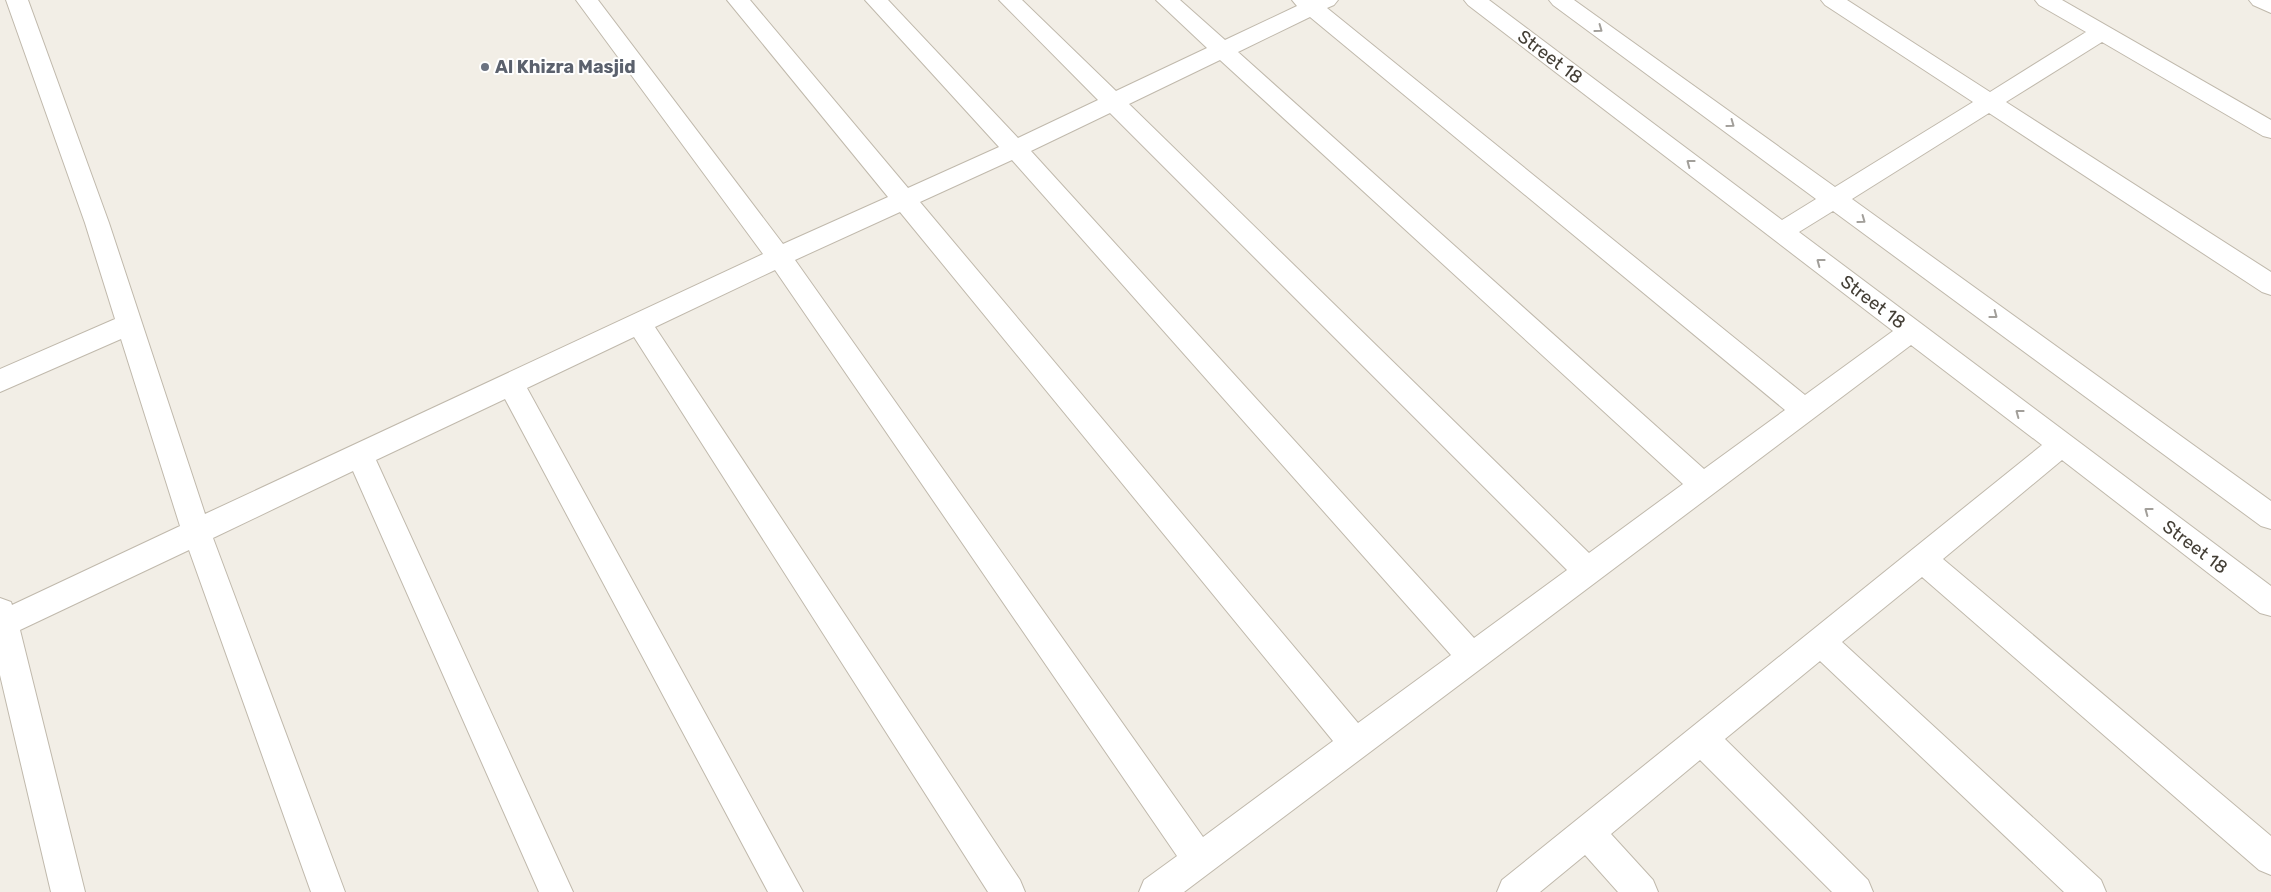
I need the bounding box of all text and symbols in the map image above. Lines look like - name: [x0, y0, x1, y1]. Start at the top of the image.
- one-way arrow: [1593, 23, 1603, 32]
- street label: Street 18: [1513, 25, 1587, 89]
- place label: Al Khizra Masjid: [495, 56, 636, 78]
- marker: Al Khizra Masjid: [479, 61, 491, 73]
- one-way arrow: [1725, 118, 1735, 127]
- one-way arrow: [1687, 161, 1696, 169]
- one-way arrow: [1856, 214, 1865, 222]
- one-way arrow: [1817, 259, 1826, 267]
- street label: Street 18: [1836, 270, 1910, 334]
- one-way arrow: [1988, 309, 1998, 318]
- one-way arrow: [2016, 410, 2025, 418]
- one-way arrow: [2144, 508, 2154, 517]
- street label: Street 18: [2158, 515, 2232, 579]

